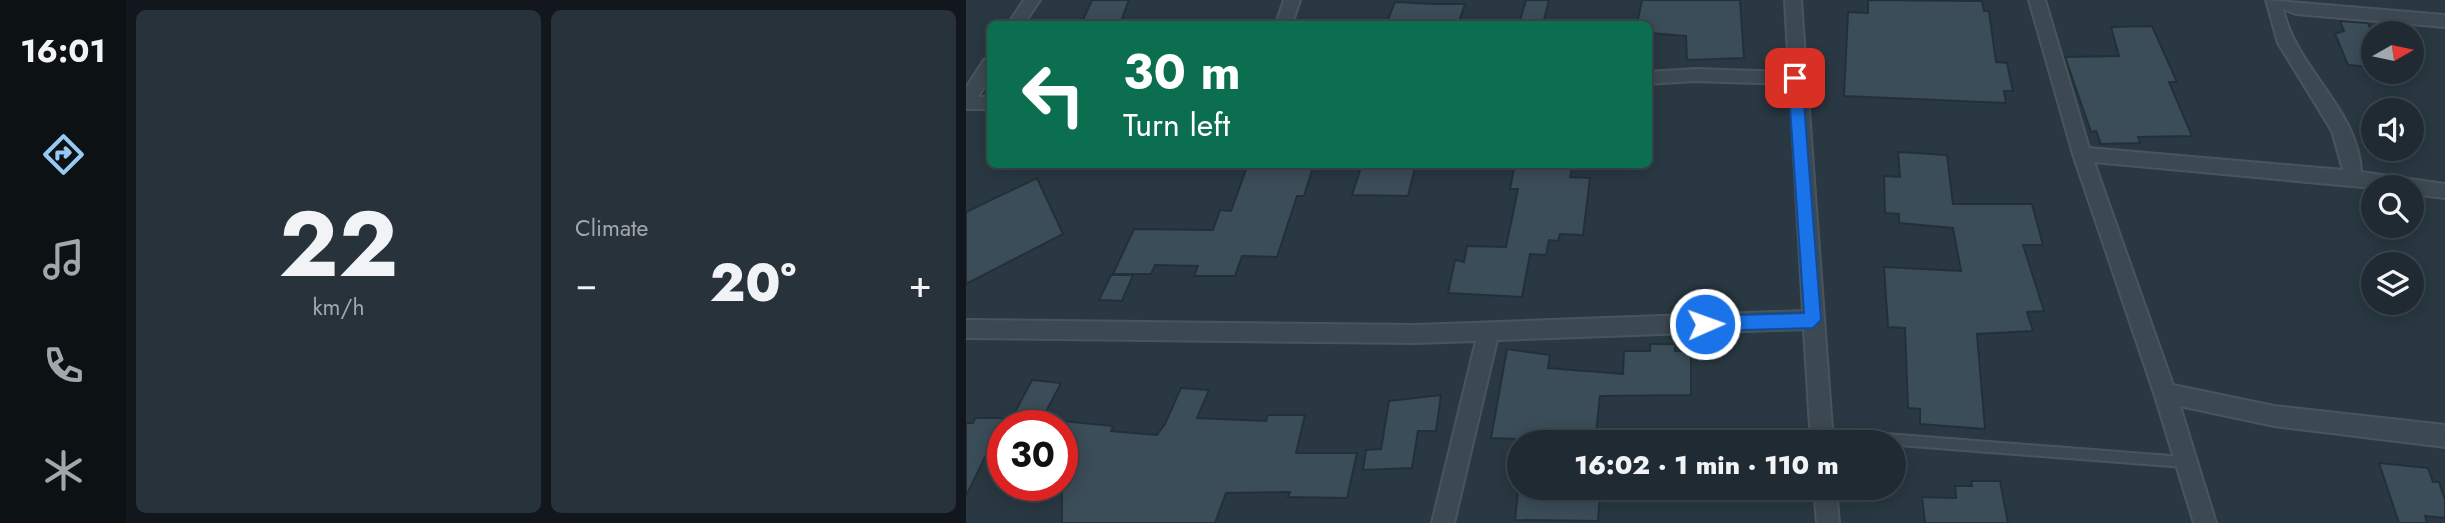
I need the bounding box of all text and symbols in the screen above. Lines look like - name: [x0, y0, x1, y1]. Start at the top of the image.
- north arrow: [2361, 21, 2424, 84]
- map controls: [2361, 21, 2424, 315]
- text: 16:01: [20, 28, 106, 74]
- text: 30 m: [1123, 37, 1241, 107]
- pin: [1765, 48, 1825, 108]
- icon: left: [1008, 49, 1099, 140]
- icon: arrive: [1776, 59, 1814, 97]
- button: sound: [2361, 98, 2424, 161]
- text: Turn left: [1123, 102, 1230, 148]
- icon: directions: [39, 130, 88, 179]
- button: search: [2361, 175, 2424, 238]
- text: 22: [279, 179, 398, 310]
- text: Climate: [575, 211, 648, 245]
- icon: music: [39, 235, 88, 284]
- text: 20°: [710, 245, 796, 321]
- button: layers: [2361, 252, 2424, 315]
- text: −: [575, 256, 597, 311]
- text: +: [909, 256, 932, 311]
- position arrow: [1668, 287, 1742, 361]
- text: km/h: [313, 290, 364, 324]
- icon: phone: [39, 341, 88, 390]
- speed limit sign: 30: [987, 410, 1078, 501]
- icon: climate: [39, 446, 88, 495]
- text: 16:02 · 1 min · 110 m: [1574, 446, 1839, 484]

